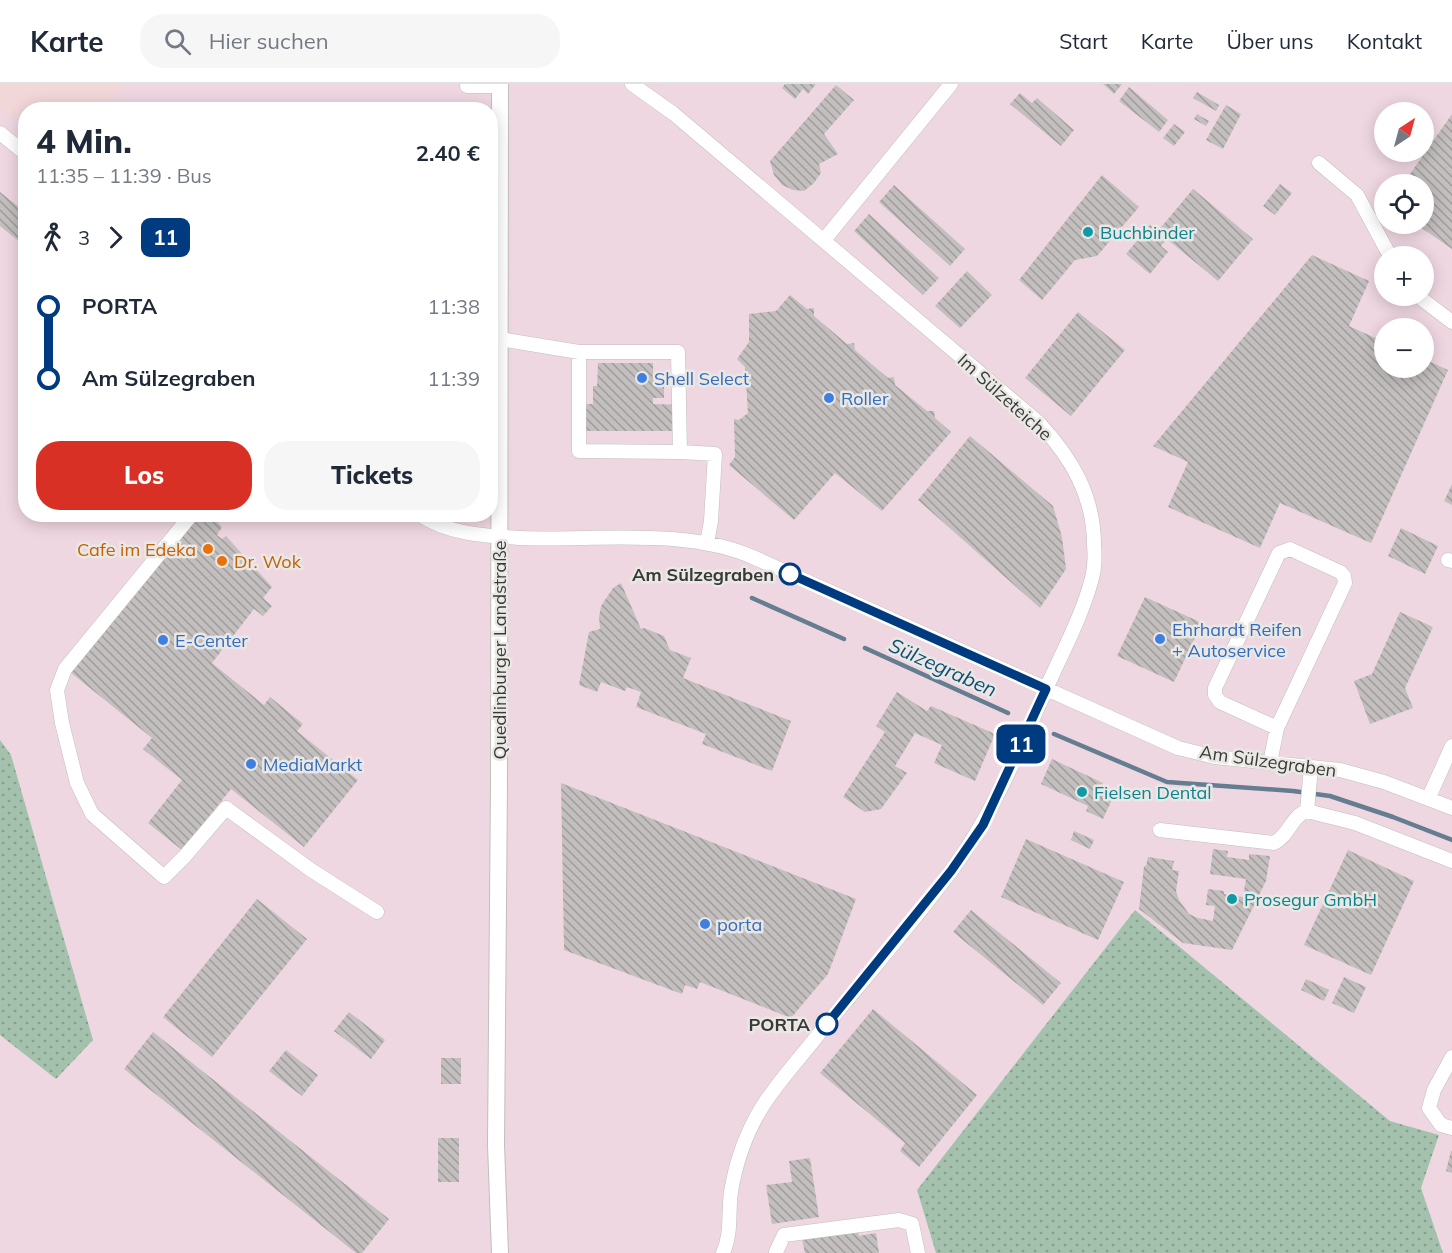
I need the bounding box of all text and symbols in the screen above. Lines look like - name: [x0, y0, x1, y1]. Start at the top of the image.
- search box: [140, 14, 560, 68]
- text: Karte: [30, 24, 104, 59]
- icon: search: [161, 25, 194, 58]
- text: Hier suchen: [209, 27, 329, 55]
- text: Start: [1059, 28, 1108, 54]
- text: Karte: [1141, 28, 1193, 54]
- text: Über uns: [1226, 28, 1314, 54]
- text: Kontakt: [1347, 28, 1422, 54]
- north arrow: [1374, 102, 1434, 162]
- map controls: [1374, 102, 1434, 378]
- text: 4 Min.: [36, 120, 132, 161]
- text: 2.40 €: [416, 139, 480, 167]
- text: 11:35 – 11:39 · Bus: [36, 163, 212, 188]
- button: locate: [1374, 174, 1434, 234]
- icon: walk: [36, 221, 69, 254]
- icon: forward: [99, 221, 132, 254]
- place label: Buchbinder: [1100, 221, 1195, 244]
- text: 11: [153, 224, 178, 250]
- text: 3: [78, 225, 90, 250]
- marker: Buchbinder: [1081, 225, 1095, 239]
- button: +: [1374, 246, 1434, 306]
- text: PORTA: [82, 292, 157, 320]
- text: 11:38: [427, 294, 480, 319]
- button: −: [1374, 318, 1434, 378]
- street label: Im Sülzeteiche: [953, 348, 1057, 446]
- text: Am Sülzegraben: [82, 364, 256, 392]
- text: 11:39: [427, 366, 480, 391]
- place label: Shell Select: [654, 367, 749, 390]
- marker: Shell Select: [635, 371, 649, 385]
- place label: Roller: [841, 387, 889, 410]
- marker: Roller: [822, 391, 836, 405]
- button: Los: [36, 441, 252, 510]
- button: Tickets: [264, 441, 480, 510]
- place label: Cafe im Edeka: [77, 538, 196, 561]
- street label: Quedlinburger Landstraße: [488, 540, 511, 760]
- marker: Cafe im Edeka: [201, 542, 215, 556]
- place label: Dr. Wok: [234, 550, 302, 573]
- marker: Dr. Wok: [215, 554, 229, 568]
- place label: Am Sülzegraben: [632, 563, 774, 586]
- marker: Am Sülzegraben: [779, 563, 801, 585]
- place label: Ehrhardt Reifen + Autoservice: [1172, 618, 1302, 662]
- place label: E-Center: [175, 629, 248, 652]
- water label: Sülzegraben: [885, 632, 1001, 702]
- marker: Ehrhardt Reifen + Autoservice: [1153, 632, 1167, 646]
- marker: E-Center: [156, 633, 170, 647]
- line badge: 11: [994, 724, 1048, 764]
- text: 11: [1008, 731, 1034, 757]
- street label: Am Sülzegraben: [1198, 740, 1338, 782]
- place label: MediaMarkt: [263, 753, 362, 776]
- marker: MediaMarkt: [244, 757, 258, 771]
- place label: Fielsen Dental: [1094, 781, 1212, 804]
- marker: Fielsen Dental: [1075, 785, 1089, 799]
- place label: Prosegur GmbH: [1244, 888, 1377, 911]
- marker: Prosegur GmbH: [1225, 892, 1239, 906]
- place label: porta: [717, 913, 762, 936]
- marker: porta: [698, 917, 712, 931]
- place label: PORTA: [748, 1013, 810, 1036]
- marker: PORTA: [816, 1013, 838, 1035]

